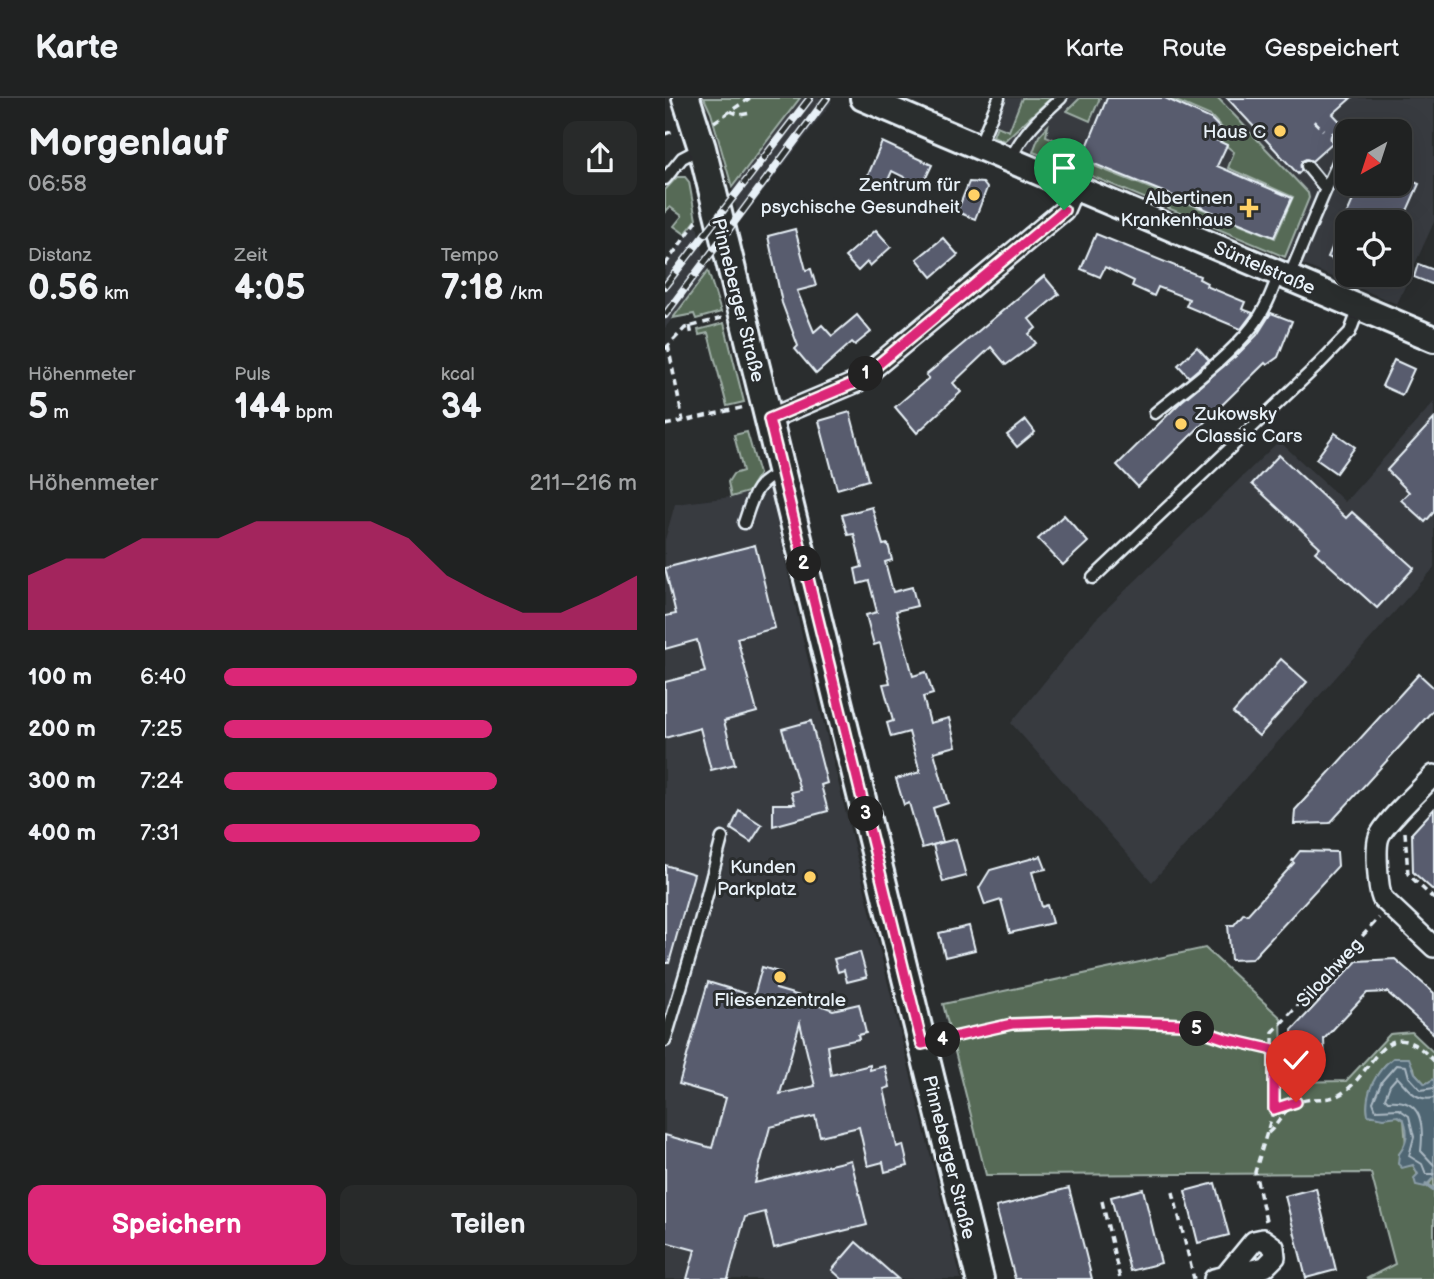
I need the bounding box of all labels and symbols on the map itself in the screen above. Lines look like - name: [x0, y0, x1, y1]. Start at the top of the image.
- north arrow: [1335, 119, 1412, 196]
- place label: Haus C: [1203, 121, 1266, 144]
- marker: Haus C: [1272, 123, 1288, 139]
- pin: [1034, 138, 1094, 210]
- place label: Zentrum für psychische Gesundheit: [761, 174, 961, 219]
- marker: Zentrum für psychische Gesundheit: [966, 187, 982, 203]
- place label: Albertinen Krankenhaus: [1121, 187, 1233, 232]
- marker: Albertinen Krankenhaus: [1239, 198, 1259, 218]
- street label: Pinneberger Straße: [706, 216, 769, 385]
- street label: Süntelstraße: [1210, 237, 1319, 300]
- pin: 1: [849, 356, 883, 392]
- place label: Zukowsky Classic Cars: [1194, 403, 1302, 448]
- marker: Zukowsky Classic Cars: [1173, 416, 1189, 432]
- pin: 2: [787, 546, 821, 582]
- pin: 3: [849, 796, 883, 832]
- place label: Kunden Parkplatz: [717, 856, 797, 901]
- marker: Kunden Parkplatz: [802, 869, 818, 885]
- street label: Siloahweg: [1292, 933, 1368, 1013]
- marker: Fliesenzentrale: [772, 969, 788, 985]
- place label: Fliesenzentrale: [714, 989, 846, 1012]
- pin: 5: [1179, 1012, 1215, 1046]
- pin: 4: [925, 1023, 961, 1058]
- pin: [1266, 1030, 1326, 1102]
- street label: Pinneberger Straße: [917, 1073, 980, 1242]

